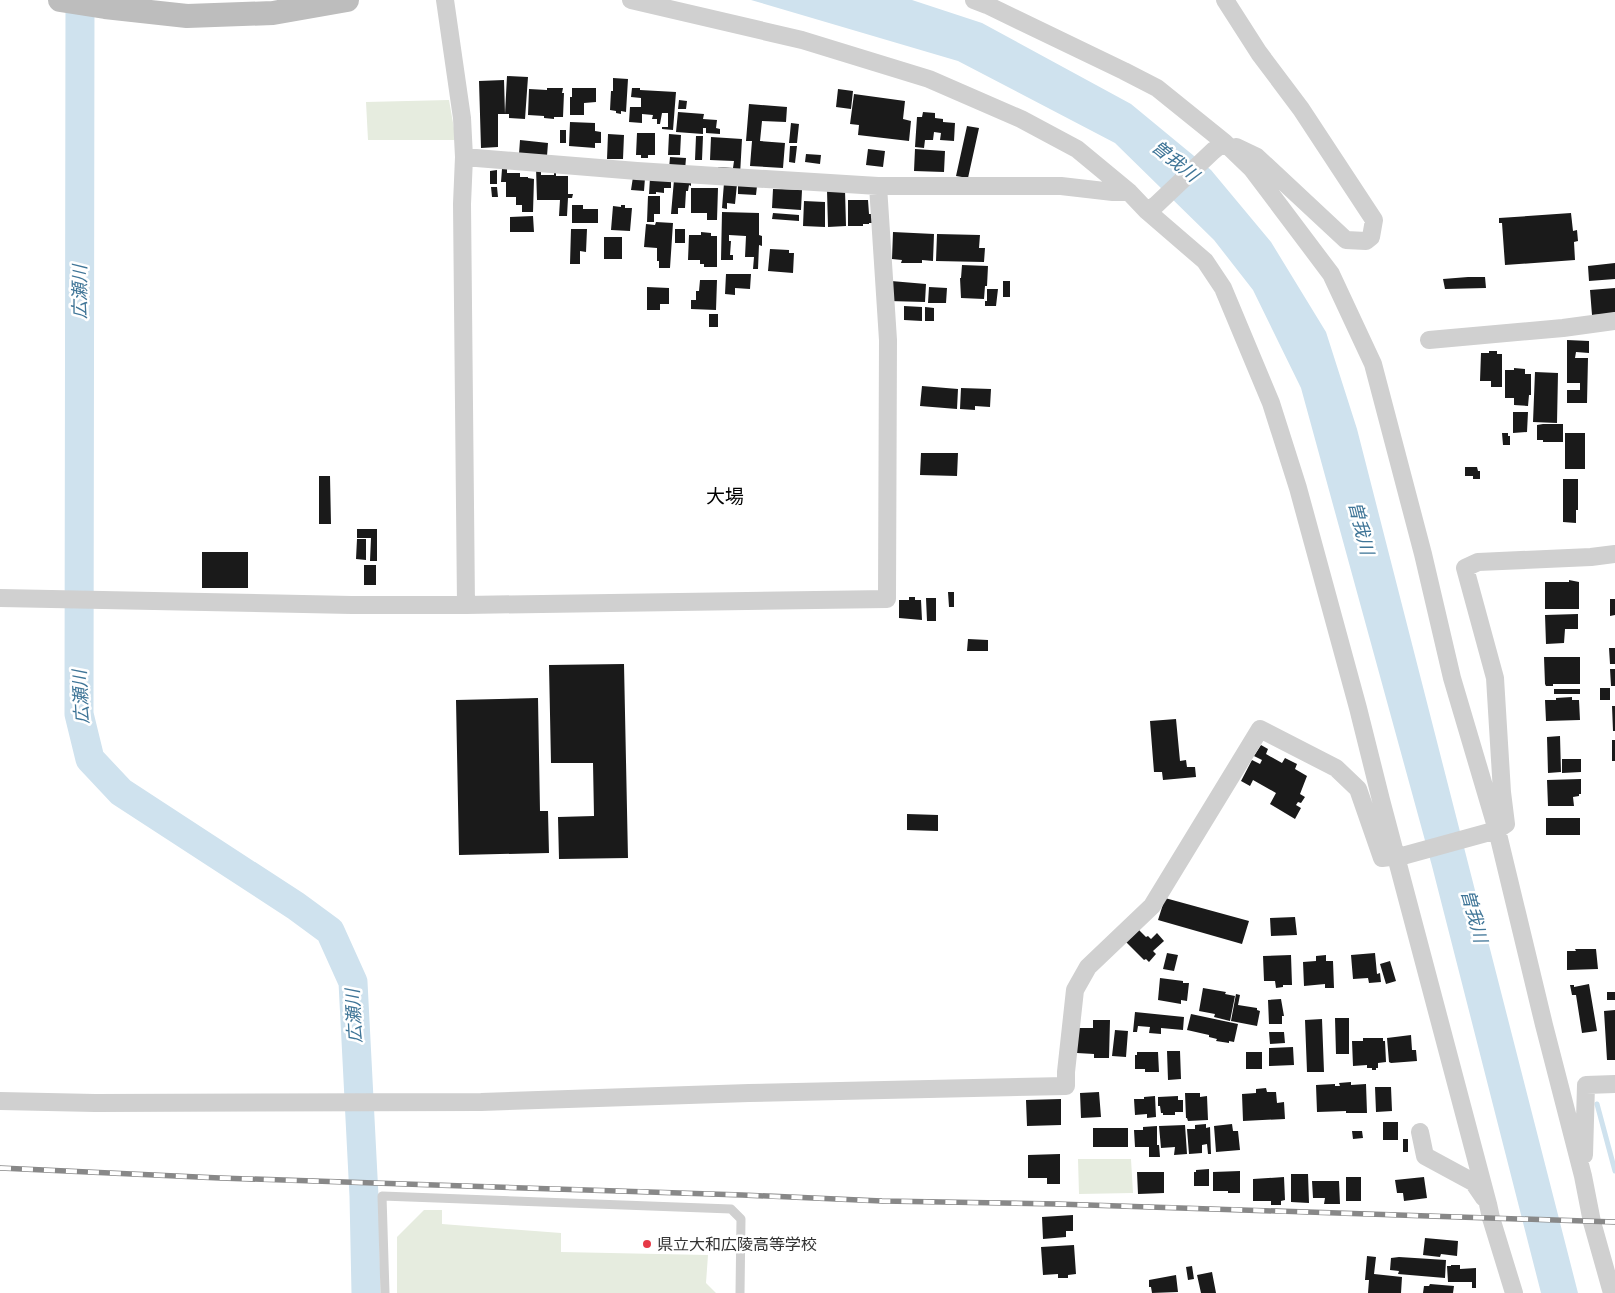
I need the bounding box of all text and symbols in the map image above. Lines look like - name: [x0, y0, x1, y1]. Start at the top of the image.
- water label: 曽我川: [1147, 135, 1204, 188]
- water label: 広瀬川: [69, 263, 91, 319]
- district label: 大場: [706, 485, 744, 508]
- water label: 曽我川: [1344, 499, 1379, 559]
- water label: 広瀬川: [68, 667, 93, 725]
- water label: 曽我川: [1456, 887, 1492, 947]
- water label: 広瀬川: [341, 986, 366, 1044]
- place label: 県立大和広陵高等学校: [657, 1235, 817, 1254]
- marker: 県立大和広陵高等学校: [641, 1238, 653, 1250]

